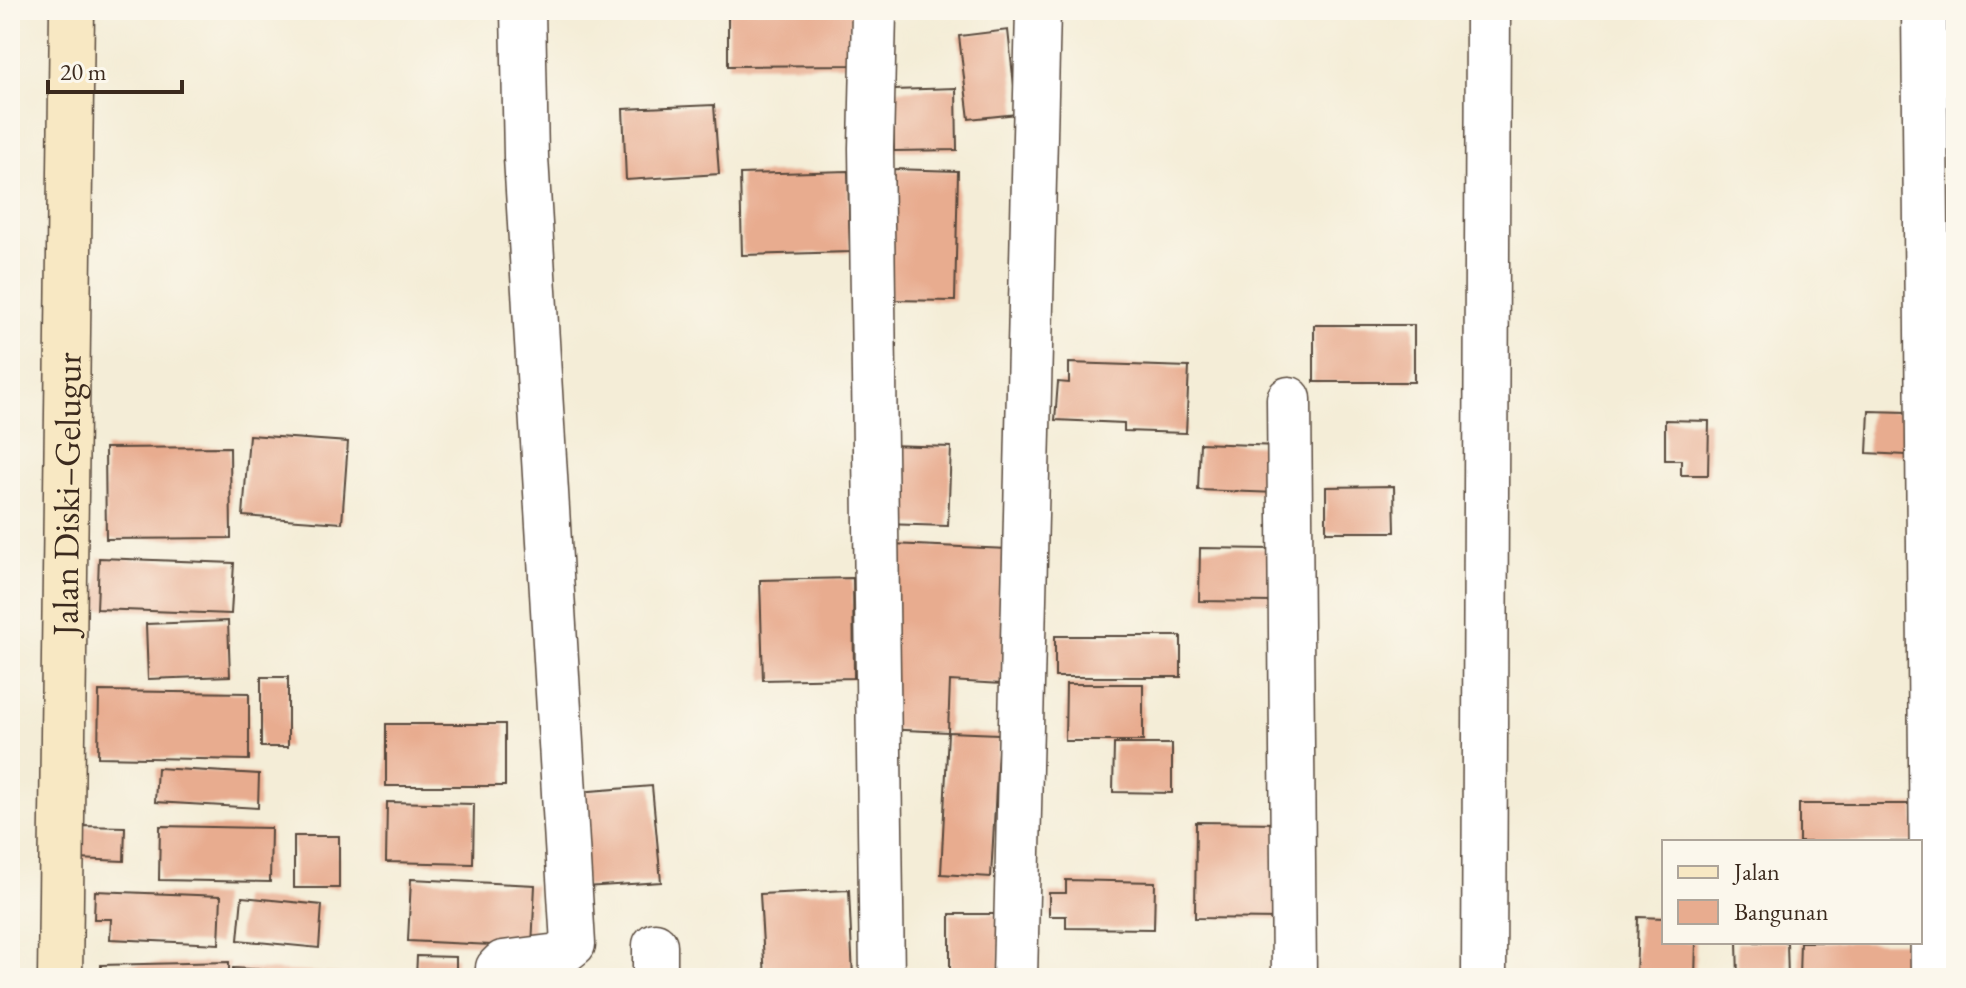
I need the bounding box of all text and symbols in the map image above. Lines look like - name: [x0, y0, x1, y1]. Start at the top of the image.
- scale bar: [48, 44, 182, 94]
- text: 20 m: [60, 56, 107, 87]
- street label: Jalan Diski–Gelugur: [41, 352, 92, 639]
- legend: [1662, 840, 1922, 944]
- text: Jalan: [1732, 856, 1780, 887]
- text: Bangunan: [1734, 896, 1829, 927]

